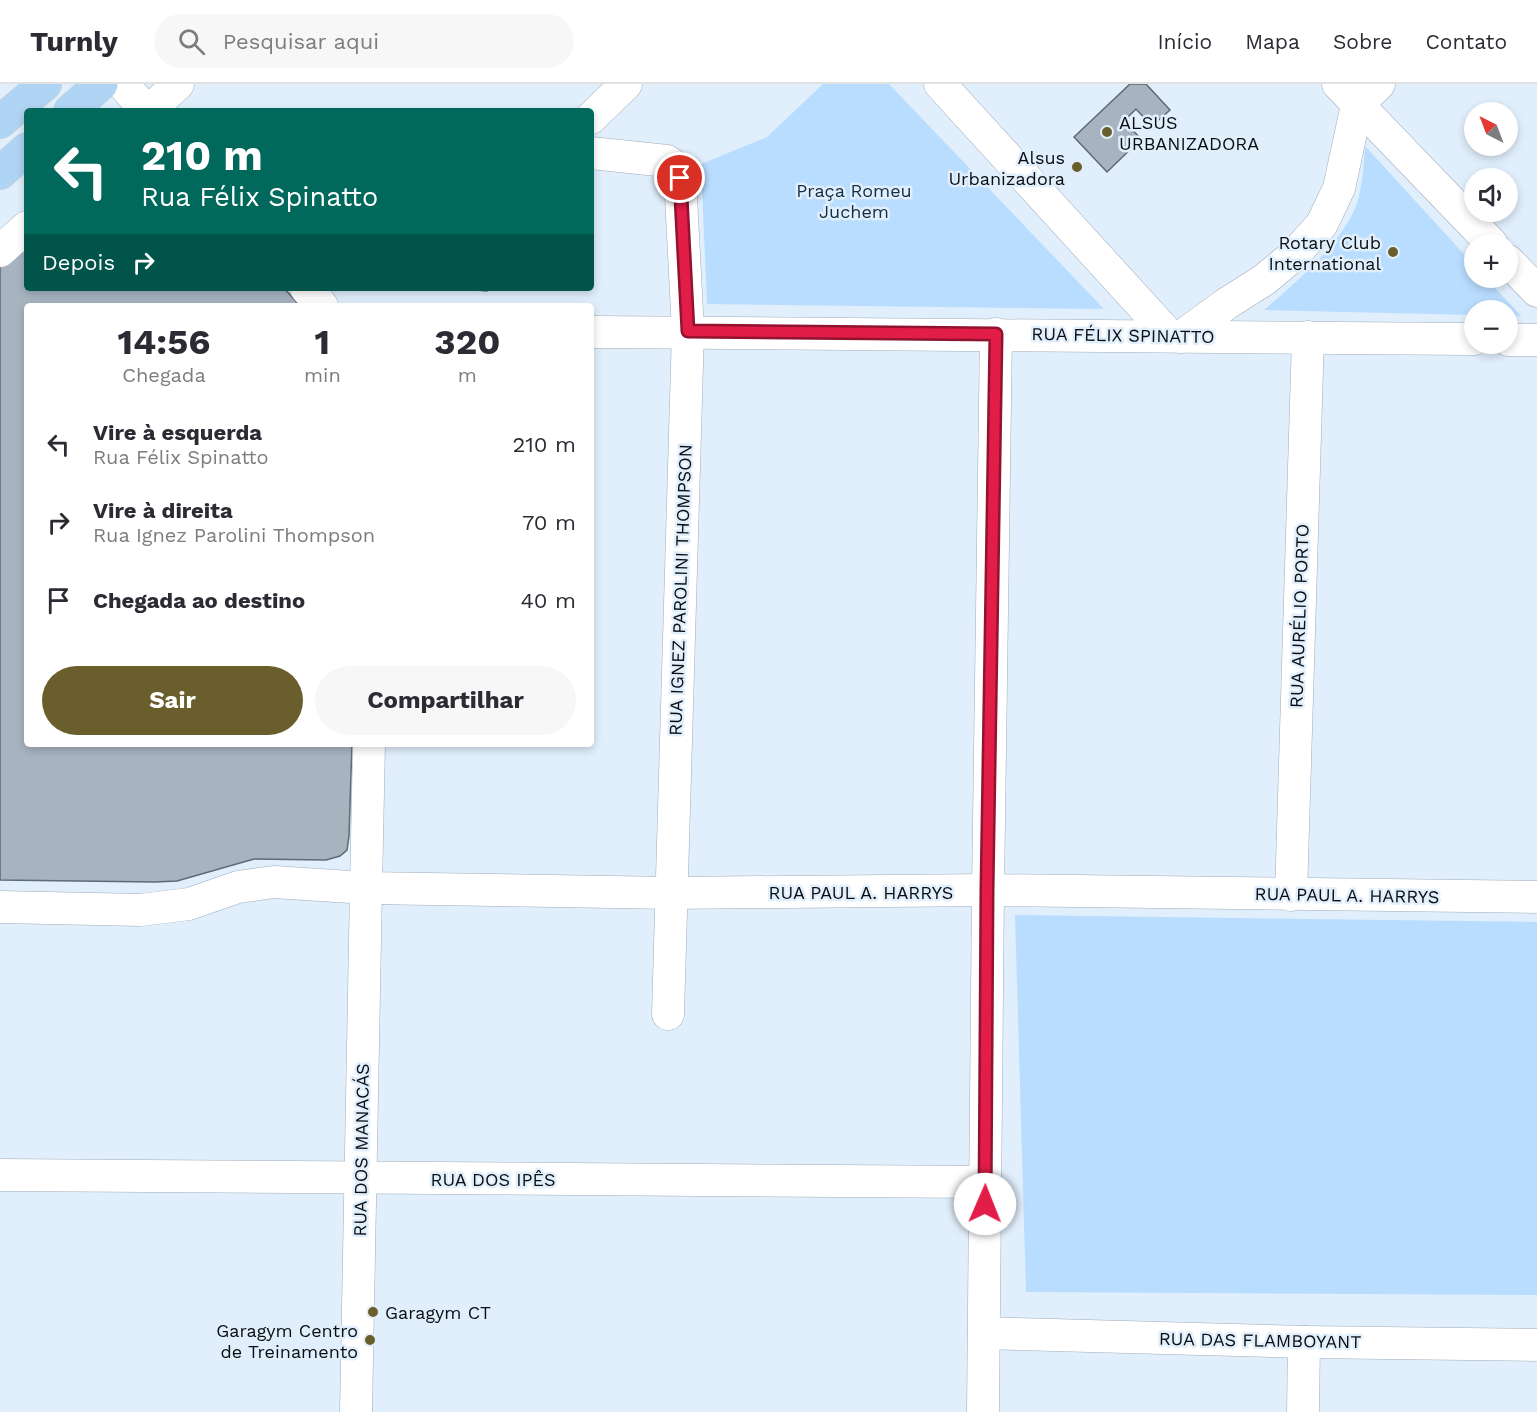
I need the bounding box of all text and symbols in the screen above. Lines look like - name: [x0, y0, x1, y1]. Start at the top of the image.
- search box: [154, 14, 574, 68]
- text: Turnly: [30, 25, 118, 58]
- icon: search: [175, 25, 208, 58]
- text: Pesquisar aqui: [223, 29, 379, 54]
- text: Início: [1157, 29, 1212, 54]
- text: Mapa: [1245, 29, 1300, 54]
- text: Sobre: [1333, 29, 1392, 54]
- text: Contato: [1425, 29, 1507, 54]
- north arrow: [1464, 102, 1518, 156]
- map controls: [1464, 102, 1518, 354]
- place label: ALSUS URBANIZADORA: [1119, 112, 1259, 154]
- marker: ALSUS URBANIZADORA: [1100, 125, 1114, 139]
- text: 210 m: [141, 131, 263, 180]
- icon: left: [42, 132, 120, 210]
- place label: Alsus Urbanizadora: [948, 147, 1065, 189]
- pin: [654, 152, 705, 203]
- marker: Alsus Urbanizadora: [1070, 160, 1084, 174]
- icon: arrive: [663, 161, 696, 194]
- button: sound: [1464, 168, 1518, 222]
- park label: Praça Romeu Juchem: [796, 180, 912, 222]
- text: Rua Félix Spinatto: [141, 181, 378, 213]
- place label: Rotary Club International: [1269, 232, 1381, 274]
- button: +: [1464, 234, 1518, 288]
- marker: Rotary Club International: [1386, 245, 1400, 259]
- icon: right: [127, 246, 160, 279]
- text: Depois: [42, 250, 115, 275]
- button: −: [1464, 300, 1518, 354]
- text: 14:56: [118, 321, 210, 363]
- text: 1: [315, 321, 330, 363]
- text: 320: [434, 321, 500, 363]
- street label: RUA FÉLIX SPINATTO: [1031, 323, 1215, 347]
- text: Chegada: [122, 363, 206, 387]
- text: min: [304, 363, 341, 387]
- text: m: [458, 363, 477, 387]
- text: Vire à esquerda: [93, 420, 262, 445]
- icon: left: [42, 428, 75, 461]
- text: 210 m: [512, 432, 576, 457]
- street label: RUA IGNEZ PAROLINI THOMPSON: [664, 444, 696, 736]
- text: Rua Félix Spinatto: [93, 445, 269, 469]
- text: Vire à direita: [93, 498, 233, 523]
- icon: right: [42, 506, 75, 539]
- text: 70 m: [522, 510, 576, 535]
- text: Rua Ignez Parolini Thompson: [93, 523, 375, 547]
- street label: RUA AURÉLIO PORTO: [1285, 524, 1313, 708]
- icon: arrive: [42, 584, 75, 617]
- text: Chegada ao destino: [93, 588, 305, 613]
- text: 40 m: [520, 588, 576, 613]
- button: Sair: [42, 666, 303, 735]
- button: Compartilhar: [315, 666, 576, 735]
- street label: RUA PAUL A. HARRYS: [769, 882, 953, 903]
- street label: RUA PAUL A. HARRYS: [1254, 883, 1440, 907]
- street label: RUA DOS MANACÁS: [349, 1063, 373, 1237]
- street label: RUA DOS IPÊS: [430, 1169, 556, 1190]
- position arrow: [953, 1172, 1017, 1236]
- place label: Garagym CT: [385, 1302, 491, 1323]
- marker: Garagym CT: [366, 1305, 380, 1319]
- place label: Garagym Centro de Treinamento: [216, 1320, 358, 1362]
- street label: RUA DAS FLAMBOYANT: [1159, 1328, 1362, 1352]
- marker: Garagym Centro de Treinamento: [363, 1333, 377, 1347]

